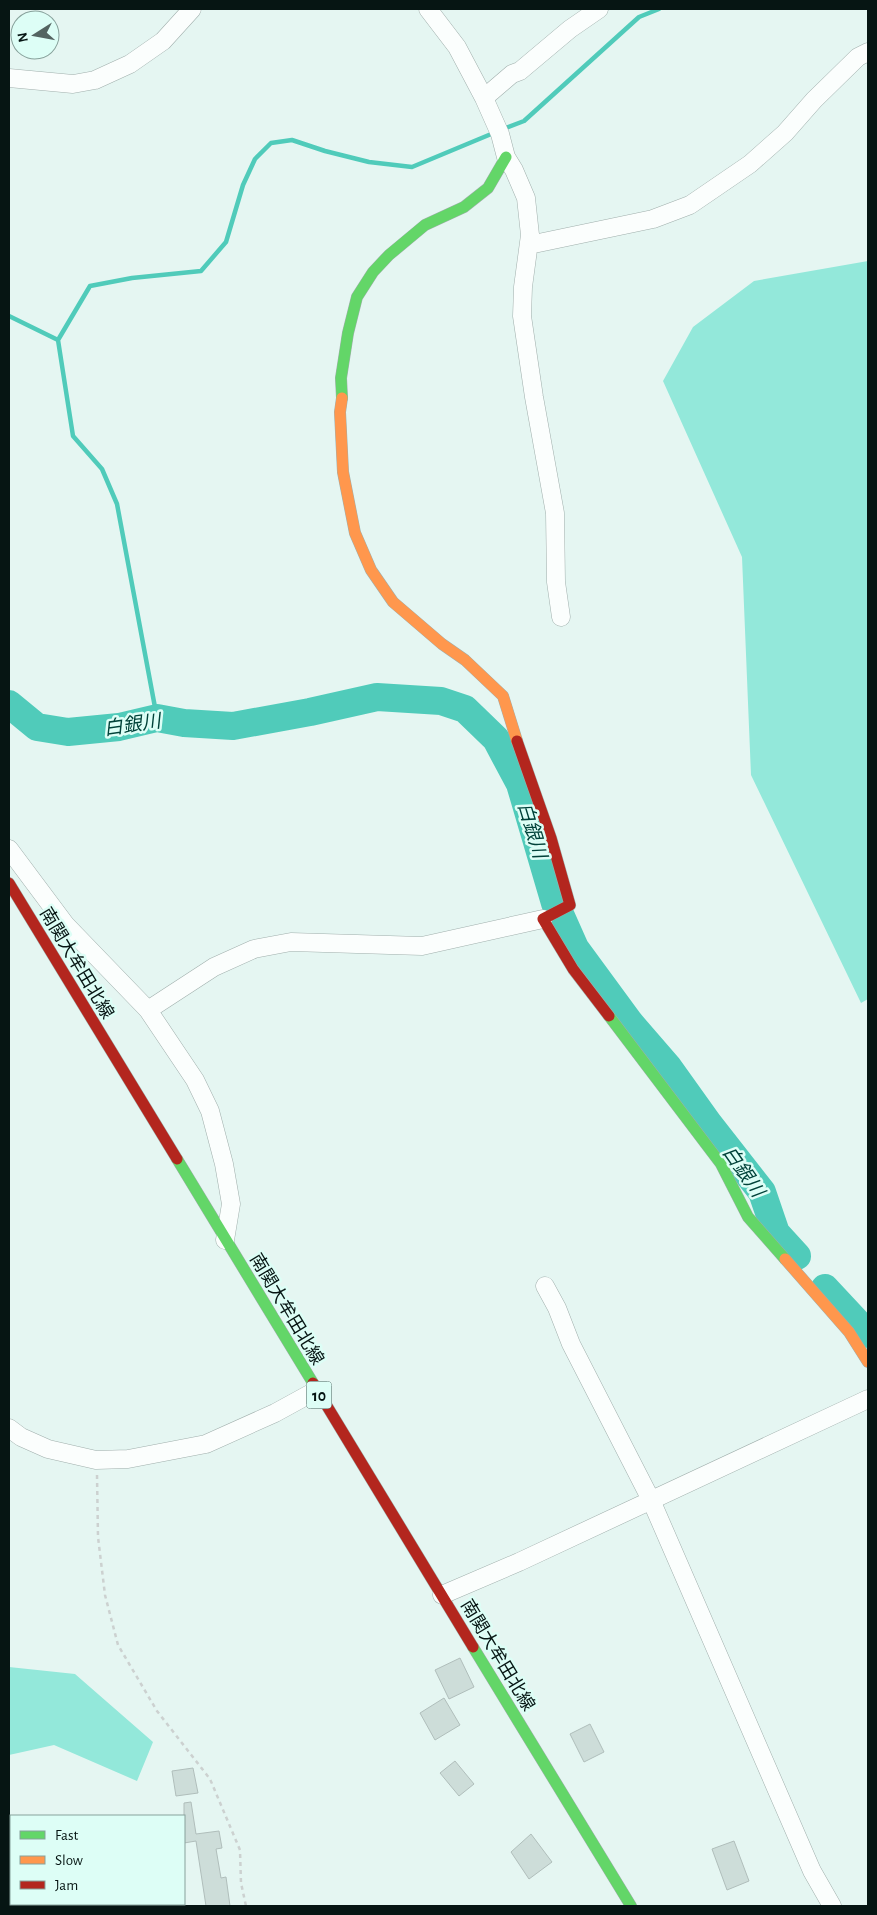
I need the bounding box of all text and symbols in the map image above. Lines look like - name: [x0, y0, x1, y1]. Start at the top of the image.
- north arrow: [10, 10, 60, 60]
- text: N: [15, 31, 31, 43]
- water label: 白銀川: [102, 710, 164, 739]
- water label: 白銀川: [514, 800, 551, 862]
- street label: 南関大牟田北線: [36, 904, 118, 1022]
- water label: 白銀川: [719, 1142, 770, 1202]
- street label: 南関大牟田北線: [246, 1250, 328, 1368]
- road number: 10: [306, 1382, 332, 1408]
- street label: 南関大牟田北線: [457, 1596, 539, 1714]
- legend: [10, 1815, 185, 1905]
- text: Fast: [55, 1828, 79, 1843]
- text: Slow: [55, 1853, 83, 1868]
- text: Jam: [55, 1878, 78, 1893]

